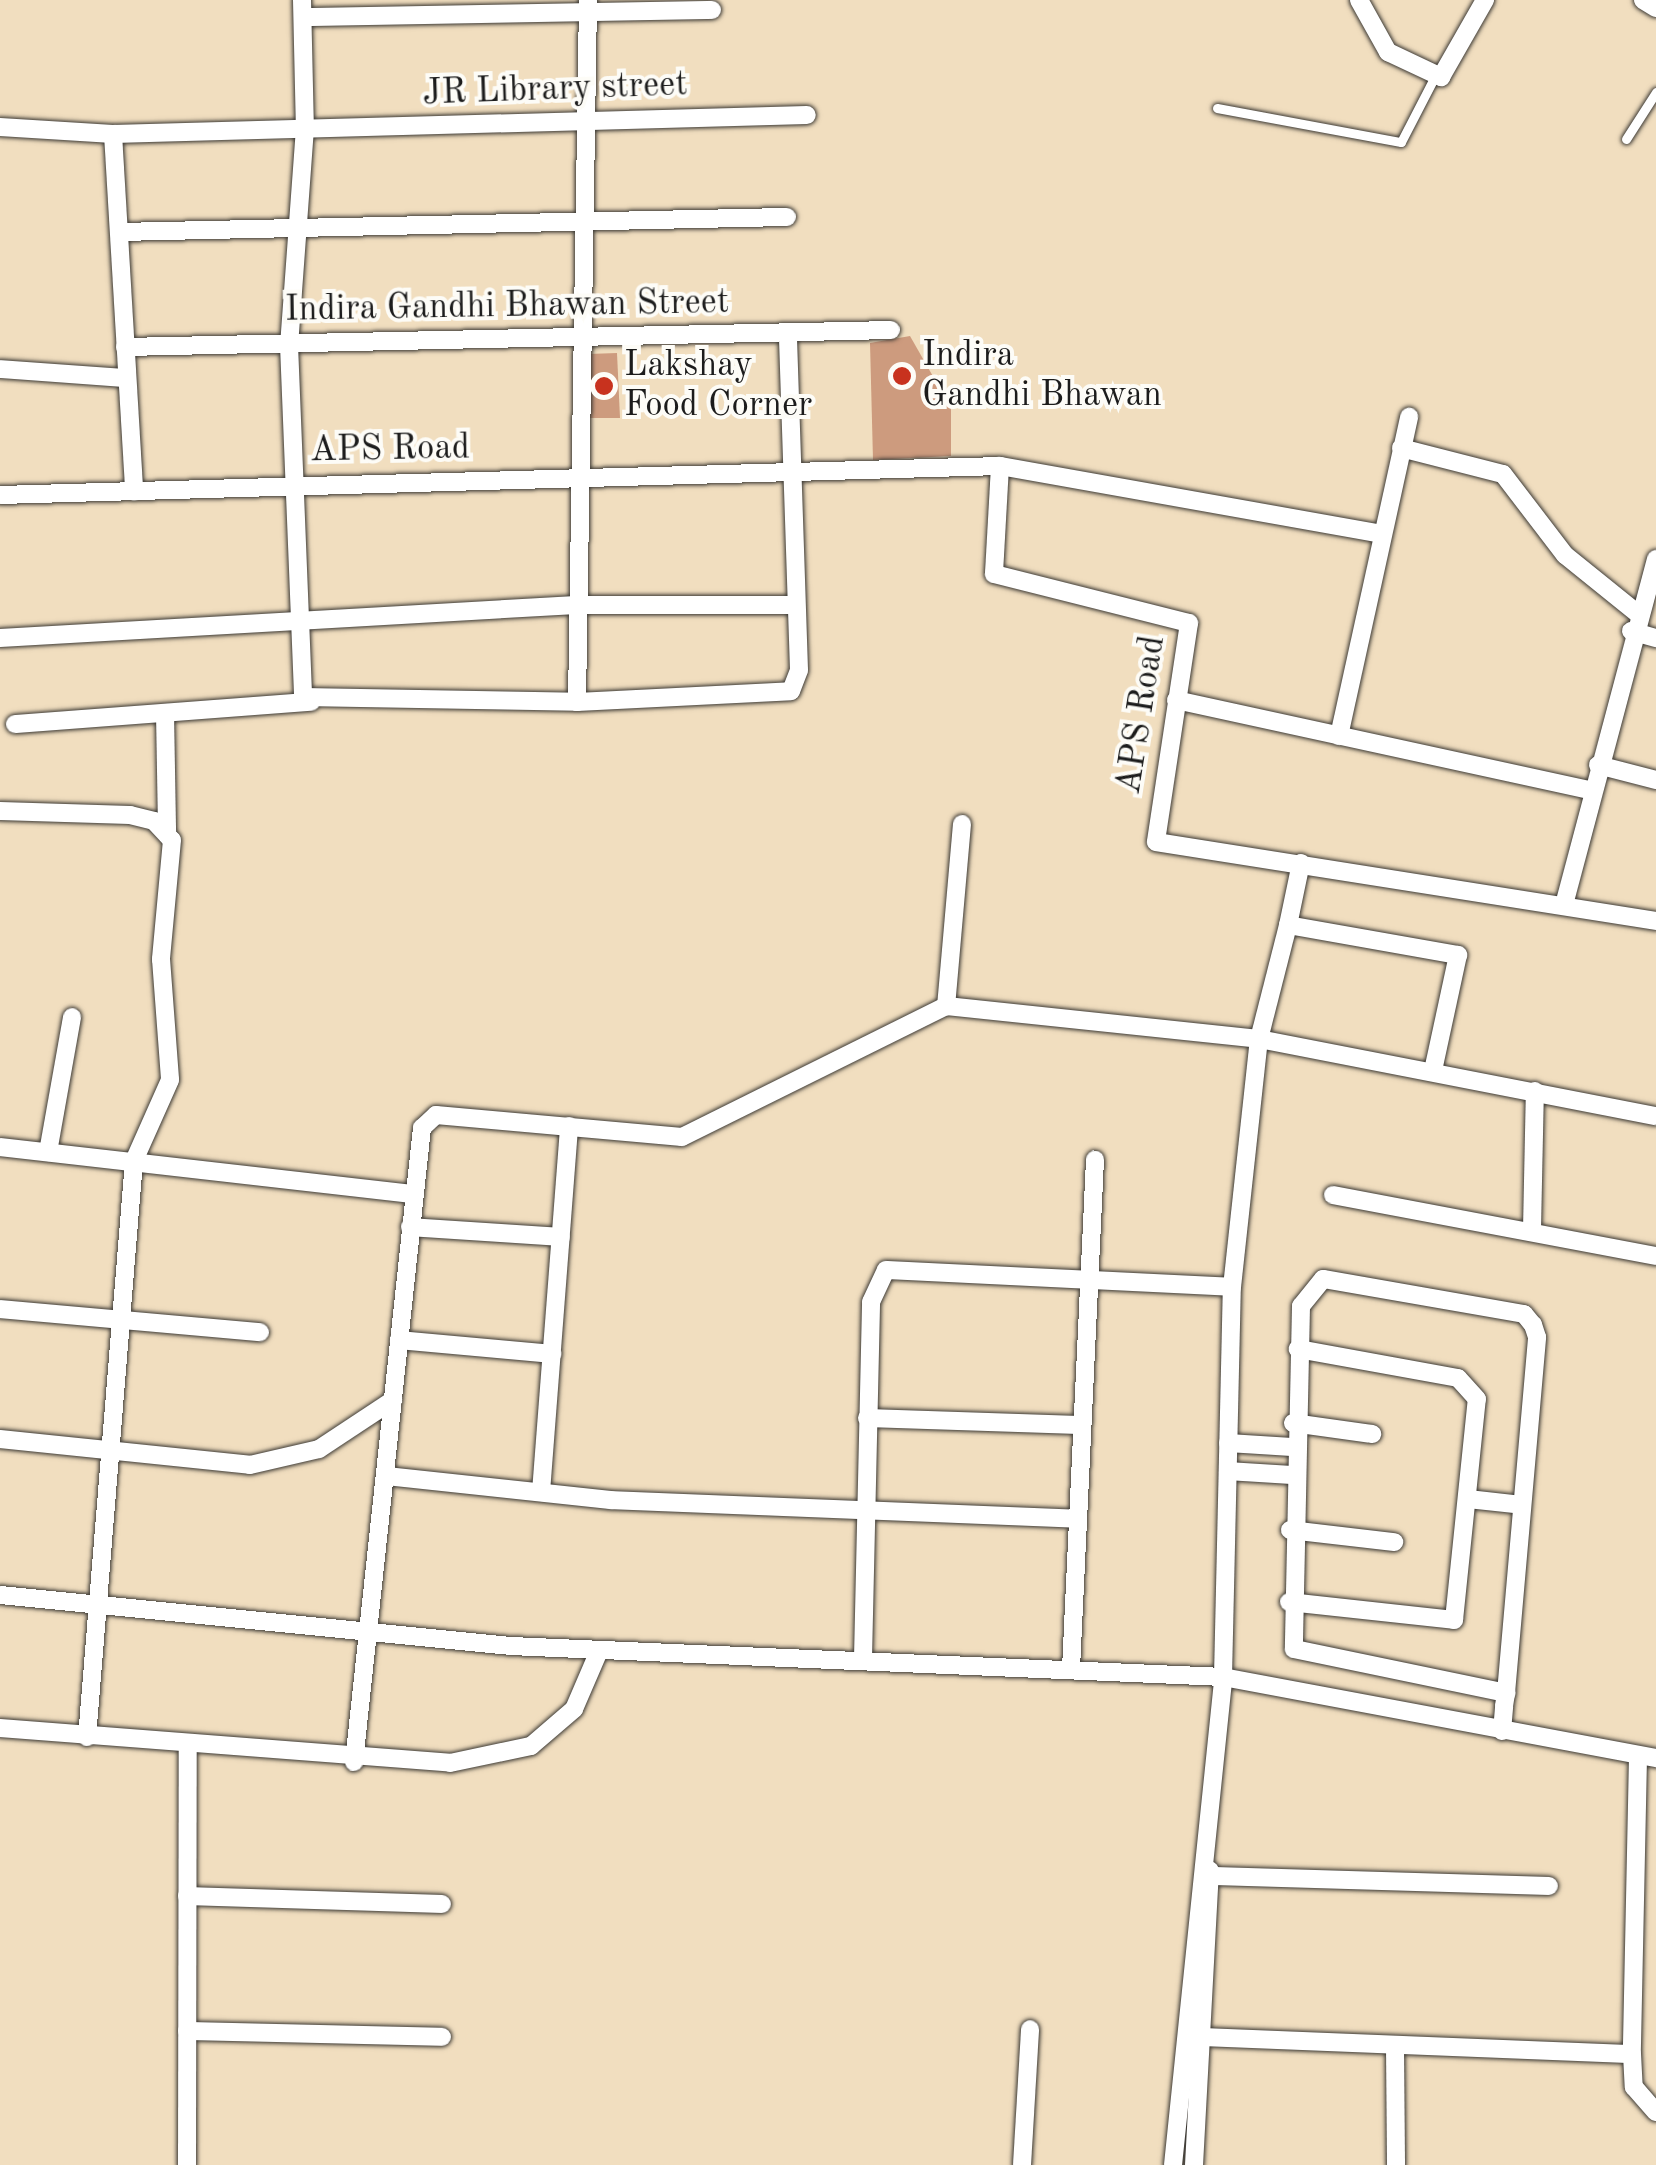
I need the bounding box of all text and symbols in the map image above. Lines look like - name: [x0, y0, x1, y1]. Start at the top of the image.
- street label: JR Library street: [422, 64, 688, 116]
- street label: Indira Gandhi Bhawan Street: [285, 282, 729, 332]
- place label: Indira Gandhi Bhawan: [922, 335, 1162, 417]
- place label: Lakshay Food Corner: [624, 345, 812, 427]
- marker: Indira Gandhi Bhawan: [891, 365, 913, 387]
- marker: Lakshay Food Corner: [593, 375, 615, 397]
- street label: APS Road: [310, 428, 470, 472]
- street label: APS Road: [1109, 633, 1175, 797]

